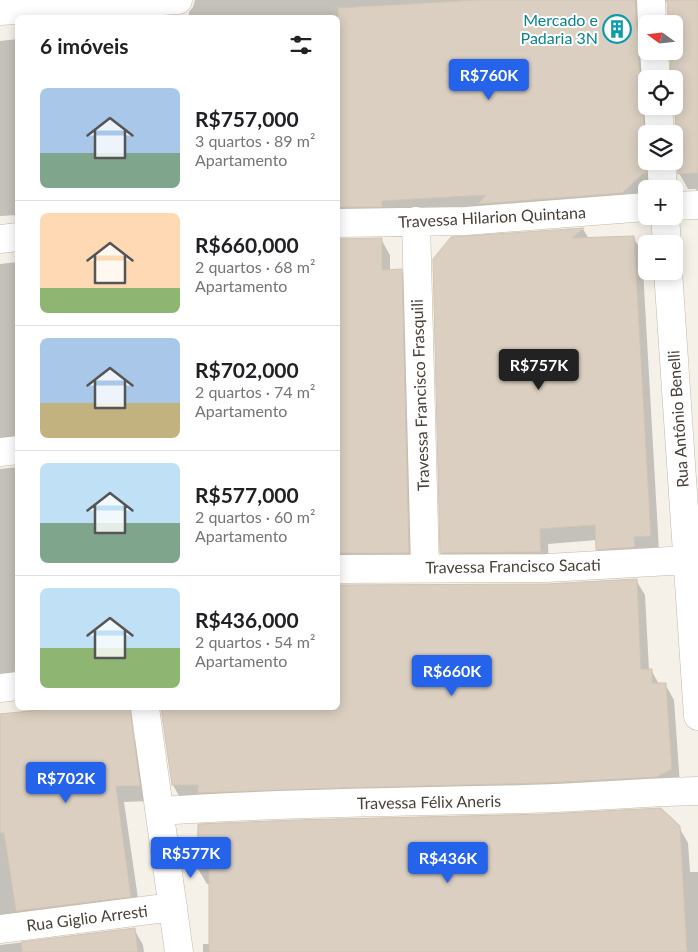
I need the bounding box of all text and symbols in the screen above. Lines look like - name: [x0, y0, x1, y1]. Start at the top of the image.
- place label: Mercado e Padaria 3N: [521, 10, 598, 47]
- building icon: Mercado e Padaria 3N: [602, 14, 632, 44]
- north arrow: [638, 15, 682, 60]
- map controls: [638, 15, 683, 280]
- icon: filters: [287, 31, 315, 59]
- text: 6 imóveis: [40, 33, 128, 58]
- pin: R$760K: [448, 58, 530, 101]
- text: R$760K: [460, 65, 518, 84]
- button: locate: [638, 70, 683, 115]
- text: R$757,000: [195, 106, 299, 131]
- icon: home: [80, 108, 140, 168]
- button: layers: [638, 125, 683, 170]
- text: 3 quartos · 89 m²: [195, 131, 315, 150]
- text: Apartamento: [195, 150, 287, 169]
- button: +: [638, 180, 683, 225]
- street label: Travessa Hilarion Quintana: [398, 202, 586, 231]
- text: R$660,000: [195, 232, 299, 257]
- icon: home: [80, 233, 140, 293]
- button: −: [638, 235, 683, 280]
- text: 2 quartos · 68 m²: [195, 257, 315, 276]
- text: Apartamento: [195, 276, 287, 295]
- street label: Travessa Francisco Frasquili: [407, 299, 432, 491]
- pin: R$757K: [498, 348, 580, 391]
- street label: Rua Antônio Benelli: [663, 350, 692, 488]
- text: R$757K: [510, 355, 568, 374]
- text: R$702,000: [195, 357, 299, 382]
- icon: home: [80, 358, 140, 418]
- text: 2 quartos · 74 m²: [195, 382, 315, 401]
- text: Apartamento: [195, 401, 287, 420]
- text: R$577,000: [195, 482, 299, 507]
- icon: home: [80, 483, 140, 543]
- text: 2 quartos · 60 m²: [195, 507, 315, 526]
- text: Apartamento: [195, 526, 287, 545]
- street label: Travessa Francisco Sacati: [425, 554, 601, 577]
- text: R$436,000: [195, 607, 299, 632]
- icon: home: [80, 608, 140, 668]
- text: 2 quartos · 54 m²: [195, 632, 315, 651]
- text: Apartamento: [195, 651, 287, 670]
- pin: R$660K: [411, 654, 493, 697]
- text: R$660K: [423, 661, 481, 680]
- pin: R$702K: [25, 762, 107, 804]
- text: R$702K: [37, 768, 95, 787]
- street label: Travessa Félix Aneris: [357, 791, 501, 812]
- pin: R$577K: [150, 836, 232, 879]
- pin: R$436K: [407, 842, 489, 884]
- text: R$577K: [162, 843, 220, 862]
- text: R$436K: [419, 848, 477, 867]
- street label: Rua Giglio Arresti: [25, 901, 149, 934]

